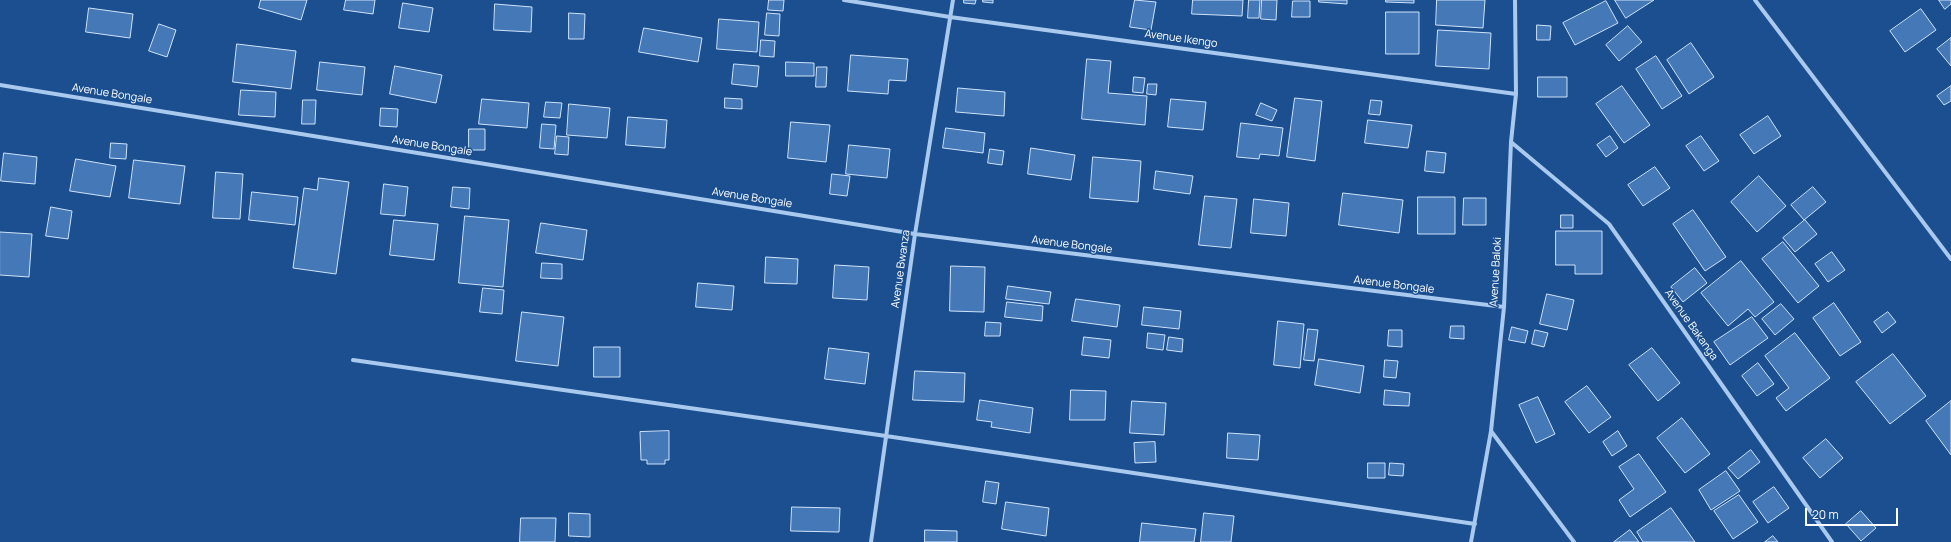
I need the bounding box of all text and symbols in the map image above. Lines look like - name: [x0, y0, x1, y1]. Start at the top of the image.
- street label: Avenue Ikengo: [1144, 27, 1218, 51]
- street label: Avenue Bongale: [71, 81, 153, 107]
- street label: Avenue Bongale: [391, 133, 473, 159]
- street label: Avenue Bongale: [711, 185, 793, 211]
- street label: Avenue Bwanza: [889, 229, 913, 309]
- street label: Avenue Bongale: [1031, 233, 1113, 257]
- street label: Avenue Baloki: [1488, 237, 1504, 307]
- street label: Avenue Bongale: [1353, 273, 1435, 297]
- street label: Avenue Bakanga: [1662, 287, 1720, 363]
- scale bar: [1807, 500, 1900, 526]
- text: 20 m: [1812, 506, 1839, 523]

